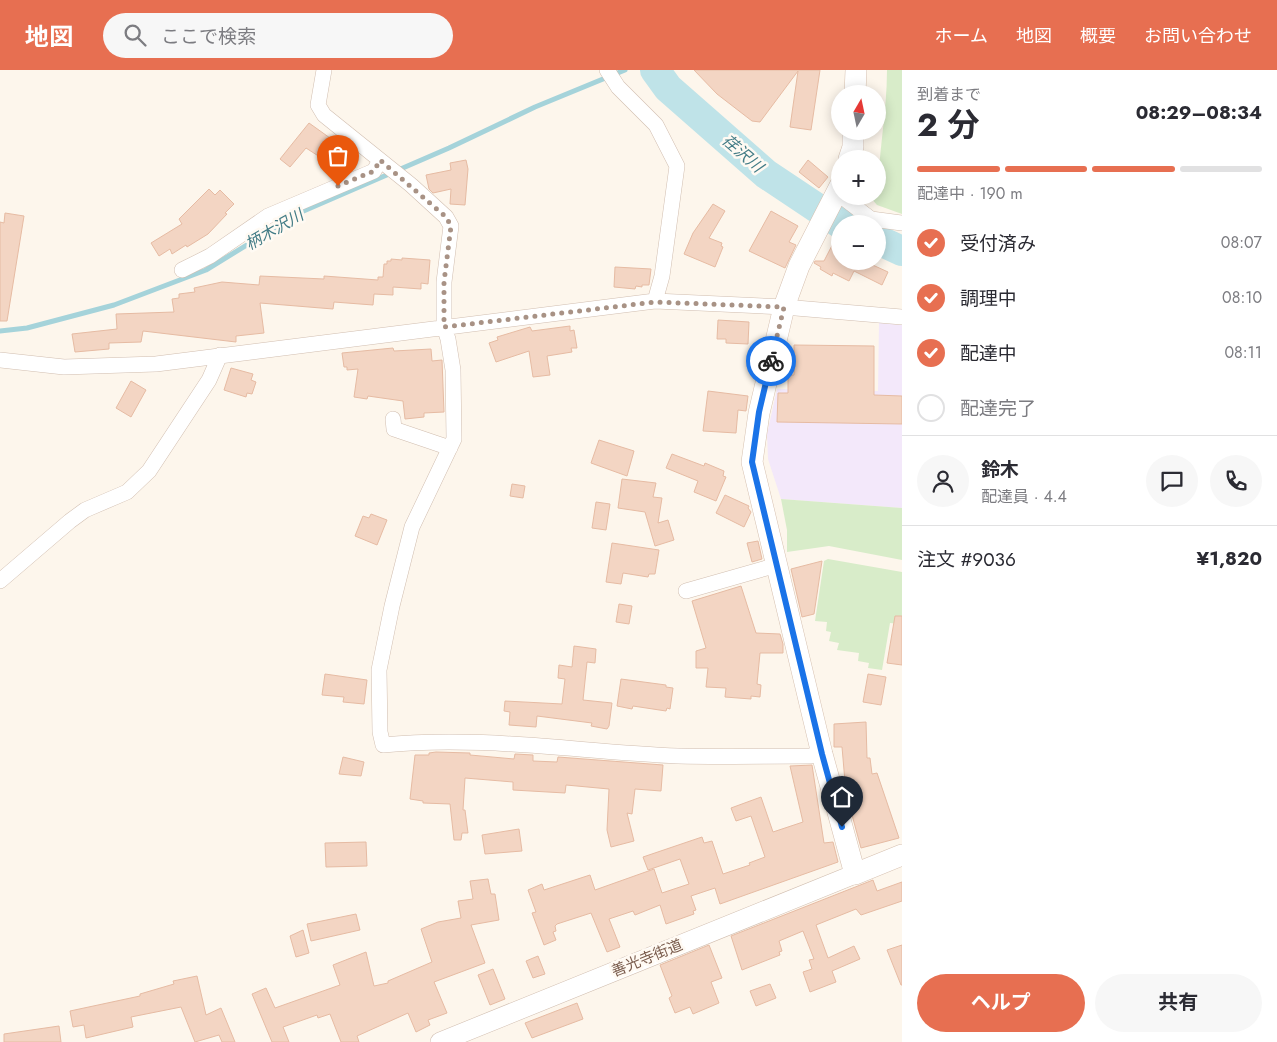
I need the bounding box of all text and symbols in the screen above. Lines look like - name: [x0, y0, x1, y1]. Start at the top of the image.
- search box: [103, 13, 453, 58]
- text: 地図: [25, 19, 73, 54]
- icon: search: [121, 21, 149, 49]
- text: ここで検索: [161, 23, 256, 50]
- text: ホーム: [935, 23, 988, 49]
- text: 地図: [1016, 23, 1052, 49]
- text: 概要: [1080, 23, 1116, 49]
- text: お問い合わせ: [1144, 23, 1252, 49]
- text: 到着まで: [917, 83, 981, 106]
- north arrow: [831, 85, 886, 140]
- map controls: [831, 85, 886, 270]
- text: 08:29–08:34: [1136, 99, 1262, 126]
- text: 2 分: [917, 102, 980, 148]
- water label: 荏沢川: [717, 129, 770, 179]
- pin: [317, 135, 359, 186]
- icon: bag: [324, 142, 352, 170]
- button: +: [831, 150, 886, 205]
- text: 配達中 · 190 m: [917, 182, 1023, 205]
- water label: 柄木沢川: [241, 202, 309, 255]
- button: −: [831, 215, 886, 270]
- icon: check: [917, 229, 945, 257]
- text: 受付済み: [960, 230, 1036, 257]
- text: 08:07: [1221, 231, 1262, 254]
- icon: check: [917, 284, 945, 312]
- text: 調理中: [960, 285, 1017, 312]
- text: 08:10: [1222, 286, 1262, 309]
- courier: [746, 336, 796, 386]
- icon: check: [917, 339, 945, 367]
- text: 配達中: [960, 340, 1017, 367]
- text: 08:11: [1224, 341, 1262, 364]
- icon: bike: [757, 347, 785, 375]
- text: 配達完了: [960, 395, 1036, 422]
- button: person: [917, 455, 969, 507]
- button: chat: [1146, 455, 1198, 507]
- button: phone: [1210, 455, 1262, 507]
- text: 鈴木: [981, 456, 1019, 483]
- text: 配達員 · 4.4: [981, 485, 1067, 508]
- text: ¥1,820: [1197, 545, 1262, 572]
- text: 注文 #9036: [917, 546, 1016, 573]
- pin: [821, 776, 863, 827]
- icon: home: [828, 783, 856, 811]
- street label: 善光寺街道: [608, 934, 686, 982]
- button: ヘルプ: [917, 974, 1085, 1032]
- button: 共有: [1095, 974, 1262, 1032]

